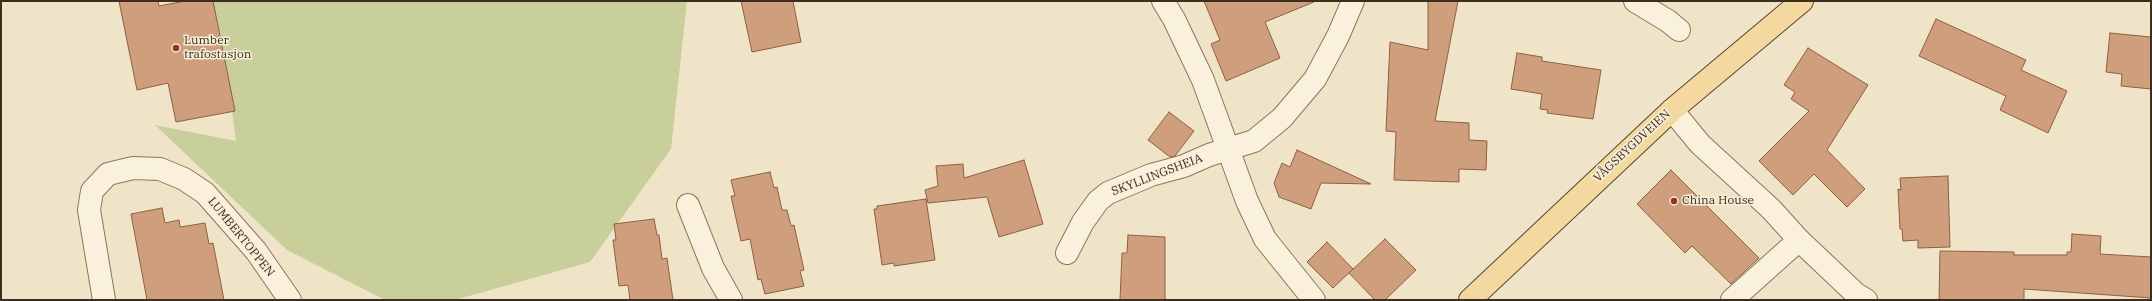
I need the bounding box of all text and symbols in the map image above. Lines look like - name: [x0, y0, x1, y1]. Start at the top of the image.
- place label: Lumber trafostasjon: [184, 34, 251, 62]
- marker: Lumber trafostasjon: [171, 43, 181, 53]
- street label: VÅGSBYGDVEIEN: [1591, 107, 1673, 185]
- street label: SKYLLINGSHEIA: [1110, 151, 1204, 199]
- street label: LUMBERTOPPEN: [205, 194, 277, 280]
- place label: China House: [1682, 194, 1754, 208]
- marker: China House: [1669, 196, 1679, 206]

